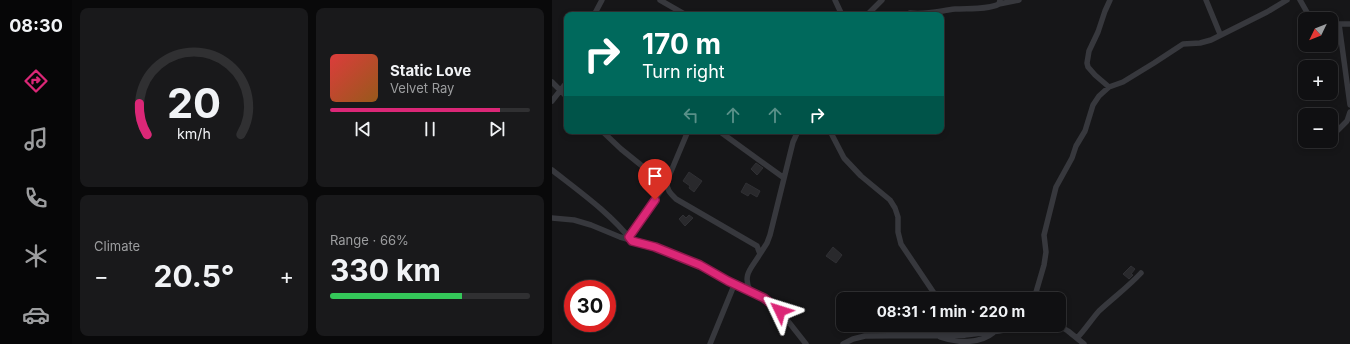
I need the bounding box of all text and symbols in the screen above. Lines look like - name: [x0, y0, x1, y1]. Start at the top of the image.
- north arrow: [1298, 12, 1338, 52]
- map controls: [1298, 12, 1338, 148]
- text: 08:30: [9, 15, 63, 36]
- text: 170 m: [642, 27, 721, 61]
- icon: right: [576, 28, 628, 80]
- button: +: [1298, 60, 1338, 100]
- text: Static Love: [390, 61, 471, 80]
- text: Turn right: [642, 61, 725, 82]
- icon: directions: [22, 67, 50, 95]
- text: 20: [167, 78, 221, 128]
- text: Velvet Ray: [390, 80, 454, 96]
- icon: left: [680, 104, 702, 126]
- icon: ahead: [722, 104, 744, 126]
- icon: ahead: [764, 104, 786, 126]
- icon: right: [806, 104, 828, 126]
- button: −: [1298, 108, 1338, 148]
- icon: previous: [352, 118, 374, 140]
- icon: pause: [419, 118, 441, 140]
- icon: next: [486, 118, 508, 140]
- icon: music: [22, 125, 50, 153]
- text: km/h: [177, 125, 211, 142]
- pin: [638, 159, 672, 200]
- icon: arrive: [644, 165, 666, 187]
- icon: phone: [22, 184, 50, 212]
- text: Range · 66%: [330, 232, 409, 248]
- text: Climate: [94, 238, 140, 254]
- icon: climate: [22, 242, 50, 270]
- text: 330 km: [330, 252, 441, 288]
- text: 20.5°: [154, 258, 234, 294]
- text: −: [94, 263, 109, 289]
- text: +: [279, 263, 294, 289]
- speed limit sign: 30: [564, 280, 616, 332]
- position arrow: [759, 290, 801, 332]
- icon: car: [22, 301, 50, 329]
- text: 08:31 · 1 min · 220 m: [877, 302, 1025, 321]

